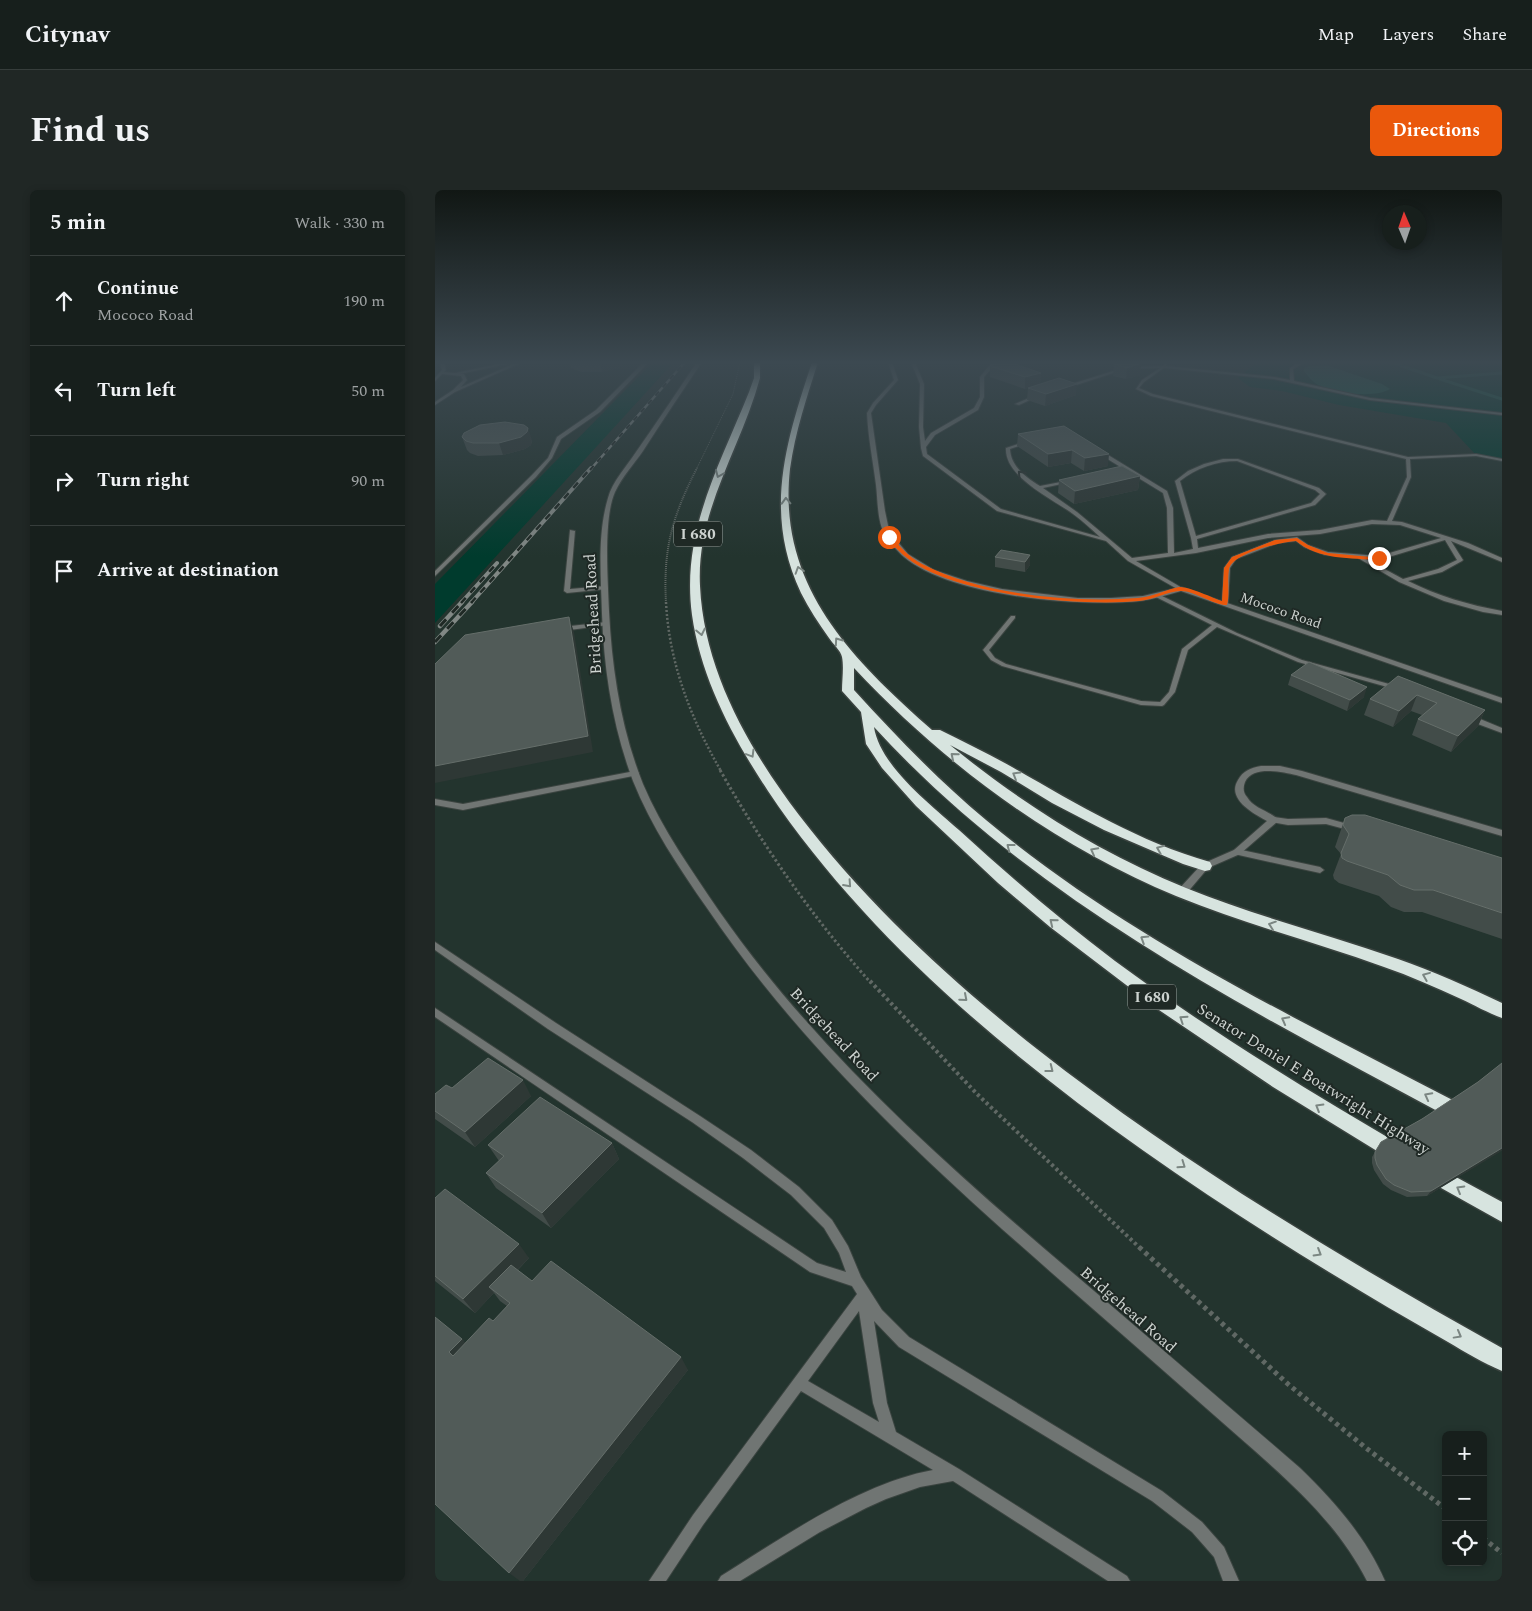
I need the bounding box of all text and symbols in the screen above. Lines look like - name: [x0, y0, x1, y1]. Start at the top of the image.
- text: Citynav: [25, 17, 110, 53]
- text: Map: [1318, 21, 1354, 48]
- text: Layers: [1382, 21, 1434, 48]
- text: Share: [1462, 21, 1507, 48]
- text: Find us: [30, 104, 150, 157]
- button: Directions: [1370, 105, 1502, 156]
- north arrow: [1382, 205, 1427, 250]
- text: 5 min: [50, 207, 106, 239]
- text: Walk · 330 m: [294, 211, 385, 235]
- text: Continue: [97, 274, 179, 303]
- icon: ahead: [50, 287, 78, 315]
- text: 190 m: [343, 289, 385, 313]
- text: Mococo Road: [97, 303, 194, 327]
- text: Turn left: [97, 376, 176, 405]
- icon: left: [50, 377, 78, 405]
- text: 50 m: [351, 379, 385, 403]
- text: Turn right: [97, 466, 190, 495]
- icon: right: [50, 467, 78, 495]
- text: 90 m: [351, 469, 385, 493]
- one-way arrow: [714, 469, 725, 478]
- one-way arrow: [1018, 471, 1027, 480]
- one-way arrow: [780, 497, 791, 505]
- road number: I 680: [674, 522, 722, 546]
- route start: [878, 526, 901, 549]
- route end: [1368, 547, 1391, 570]
- street label: Bridgehead Road: [578, 553, 608, 675]
- text: Arrive at destination: [97, 556, 279, 585]
- icon: arrive: [50, 557, 78, 585]
- one-way arrow: [794, 567, 804, 575]
- street label: Mococo Road: [1237, 587, 1324, 634]
- one-way arrow: [695, 628, 706, 636]
- one-way arrow: [835, 637, 844, 647]
- one-way arrow: [745, 748, 755, 757]
- one-way arrow: [950, 752, 959, 761]
- one-way arrow: [1012, 771, 1021, 781]
- one-way arrow: [1006, 844, 1016, 853]
- one-way arrow: [1156, 845, 1165, 855]
- one-way arrow: [1090, 847, 1099, 857]
- one-way arrow: [842, 878, 851, 887]
- one-way arrow: [1049, 918, 1058, 927]
- one-way arrow: [1268, 921, 1276, 931]
- one-way arrow: [1140, 936, 1149, 945]
- one-way arrow: [1422, 972, 1431, 983]
- street label: Bridgehead Road: [784, 982, 884, 1087]
- road number: I 680: [1128, 984, 1176, 1010]
- one-way arrow: [958, 992, 967, 1001]
- street label: Senator Daniel E Boatwright Highway: [1192, 997, 1436, 1161]
- one-way arrow: [1179, 1016, 1189, 1025]
- one-way arrow: [1281, 1016, 1290, 1026]
- one-way arrow: [1044, 1064, 1053, 1072]
- one-way arrow: [1424, 1092, 1433, 1102]
- one-way arrow: [1316, 1103, 1325, 1113]
- one-way arrow: [1176, 1159, 1185, 1168]
- one-way arrow: [1456, 1185, 1465, 1195]
- one-way arrow: [1312, 1247, 1321, 1257]
- street label: Bridgehead Road: [1075, 1261, 1182, 1359]
- one-way arrow: [1453, 1329, 1462, 1339]
- map controls: [1442, 1431, 1487, 1566]
- button: +: [1442, 1431, 1487, 1476]
- button: −: [1442, 1476, 1487, 1521]
- button: locate: [1442, 1521, 1487, 1566]

